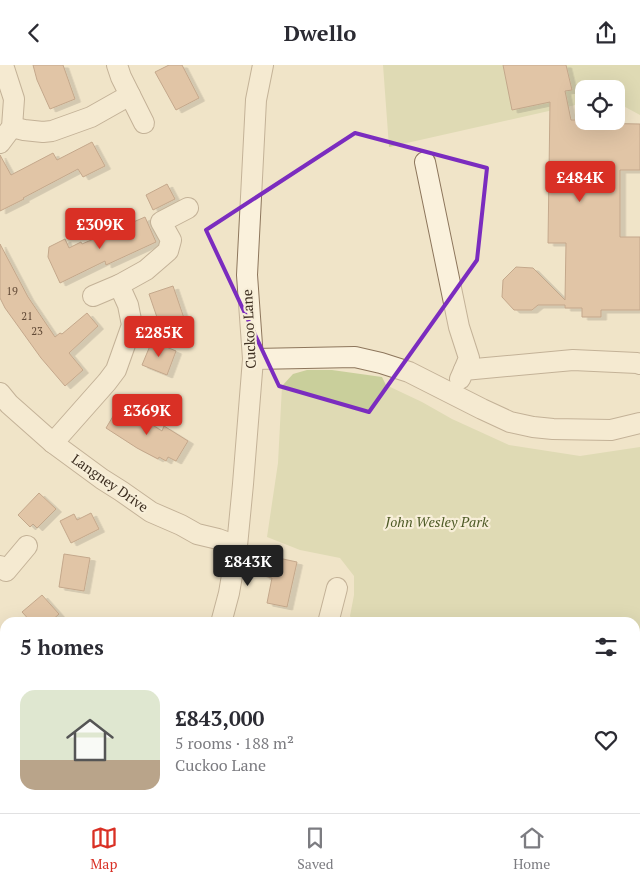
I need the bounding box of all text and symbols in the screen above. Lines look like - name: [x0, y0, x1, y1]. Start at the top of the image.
- text: Dwello: [284, 18, 356, 47]
- icon: back: [20, 19, 48, 47]
- icon: share: [592, 19, 620, 47]
- map controls: [575, 80, 625, 130]
- button: locate: [575, 80, 625, 130]
- pin: £484K: [545, 161, 615, 203]
- text: £484K: [556, 166, 604, 188]
- pin: £309K: [65, 207, 135, 250]
- text: £309K: [76, 213, 124, 235]
- house number: 19: [6, 284, 18, 298]
- street label: Cuckoo Lane: [237, 289, 260, 369]
- house number: 21: [21, 309, 33, 323]
- pin: £285K: [124, 315, 194, 358]
- text: £285K: [135, 321, 183, 343]
- house number: 23: [31, 324, 43, 338]
- pin: £369K: [112, 393, 182, 436]
- text: £369K: [123, 399, 171, 421]
- street label: Langney Drive: [68, 449, 152, 516]
- park label: John Wesley Park: [385, 512, 489, 531]
- pin: £843K: [213, 545, 283, 587]
- text: £843K: [224, 550, 272, 572]
- text: 5 homes: [20, 633, 104, 661]
- icon: filters: [592, 633, 620, 661]
- text: £843,000: [175, 704, 264, 732]
- icon: home: [60, 710, 120, 770]
- icon: heart: [592, 726, 620, 754]
- text: 5 rooms · 188 m²: [175, 732, 294, 754]
- text: Cuckoo Lane: [175, 754, 266, 776]
- tab: Map: [90, 824, 118, 873]
- tab: Saved: [297, 824, 334, 873]
- tab: Home: [513, 824, 550, 873]

